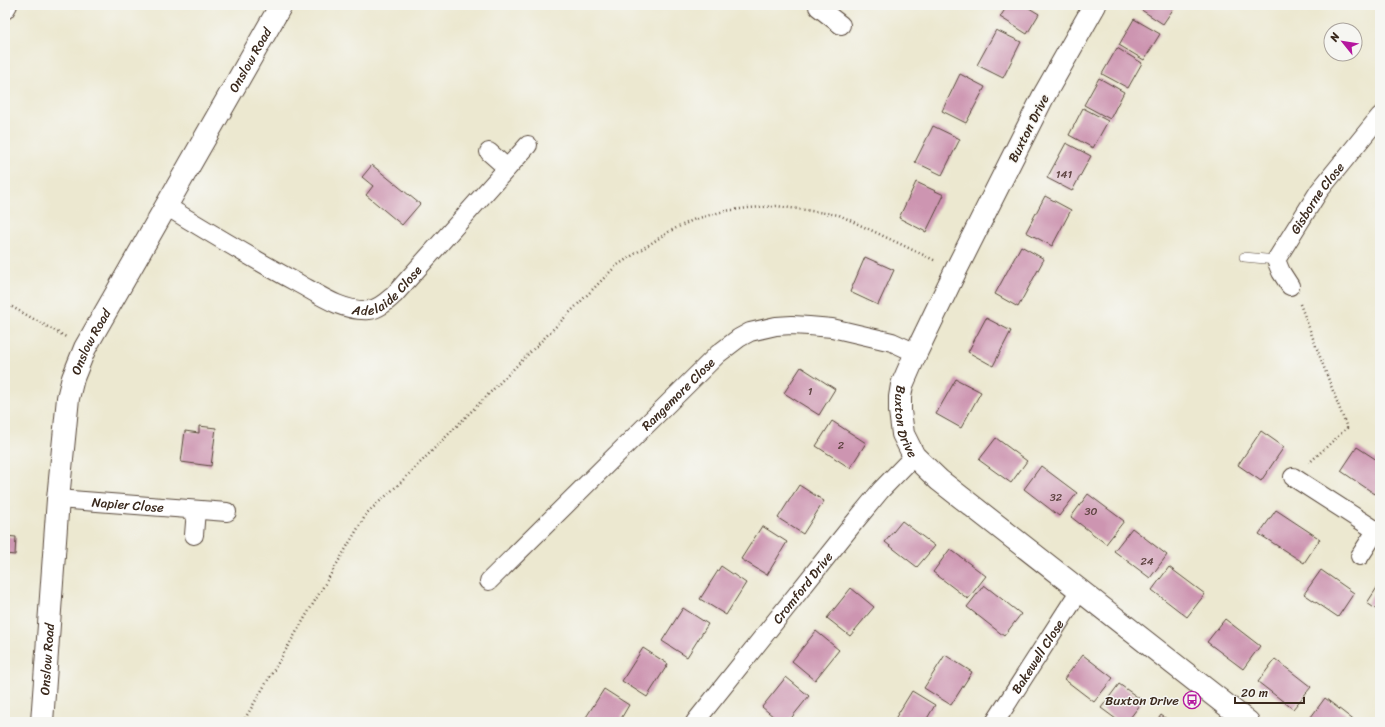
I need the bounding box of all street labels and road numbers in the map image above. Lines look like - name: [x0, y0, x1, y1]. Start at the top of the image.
- street label: Onslow Road: [222, 22, 279, 97]
- street label: Buxton Drive: [1001, 90, 1056, 166]
- street label: Gisborne Close: [1284, 157, 1351, 239]
- street label: Adelaide Close: [350, 260, 428, 322]
- street label: Onslow Road: [64, 303, 118, 378]
- street label: Rangemore Close: [636, 352, 721, 436]
- street label: Buxton Drive: [888, 384, 924, 462]
- street label: Napier Close: [91, 491, 165, 519]
- street label: Cromford Drive: [766, 546, 839, 629]
- street label: Bakewell Close: [1005, 615, 1070, 699]
- street label: Onslow Road: [33, 621, 61, 696]

